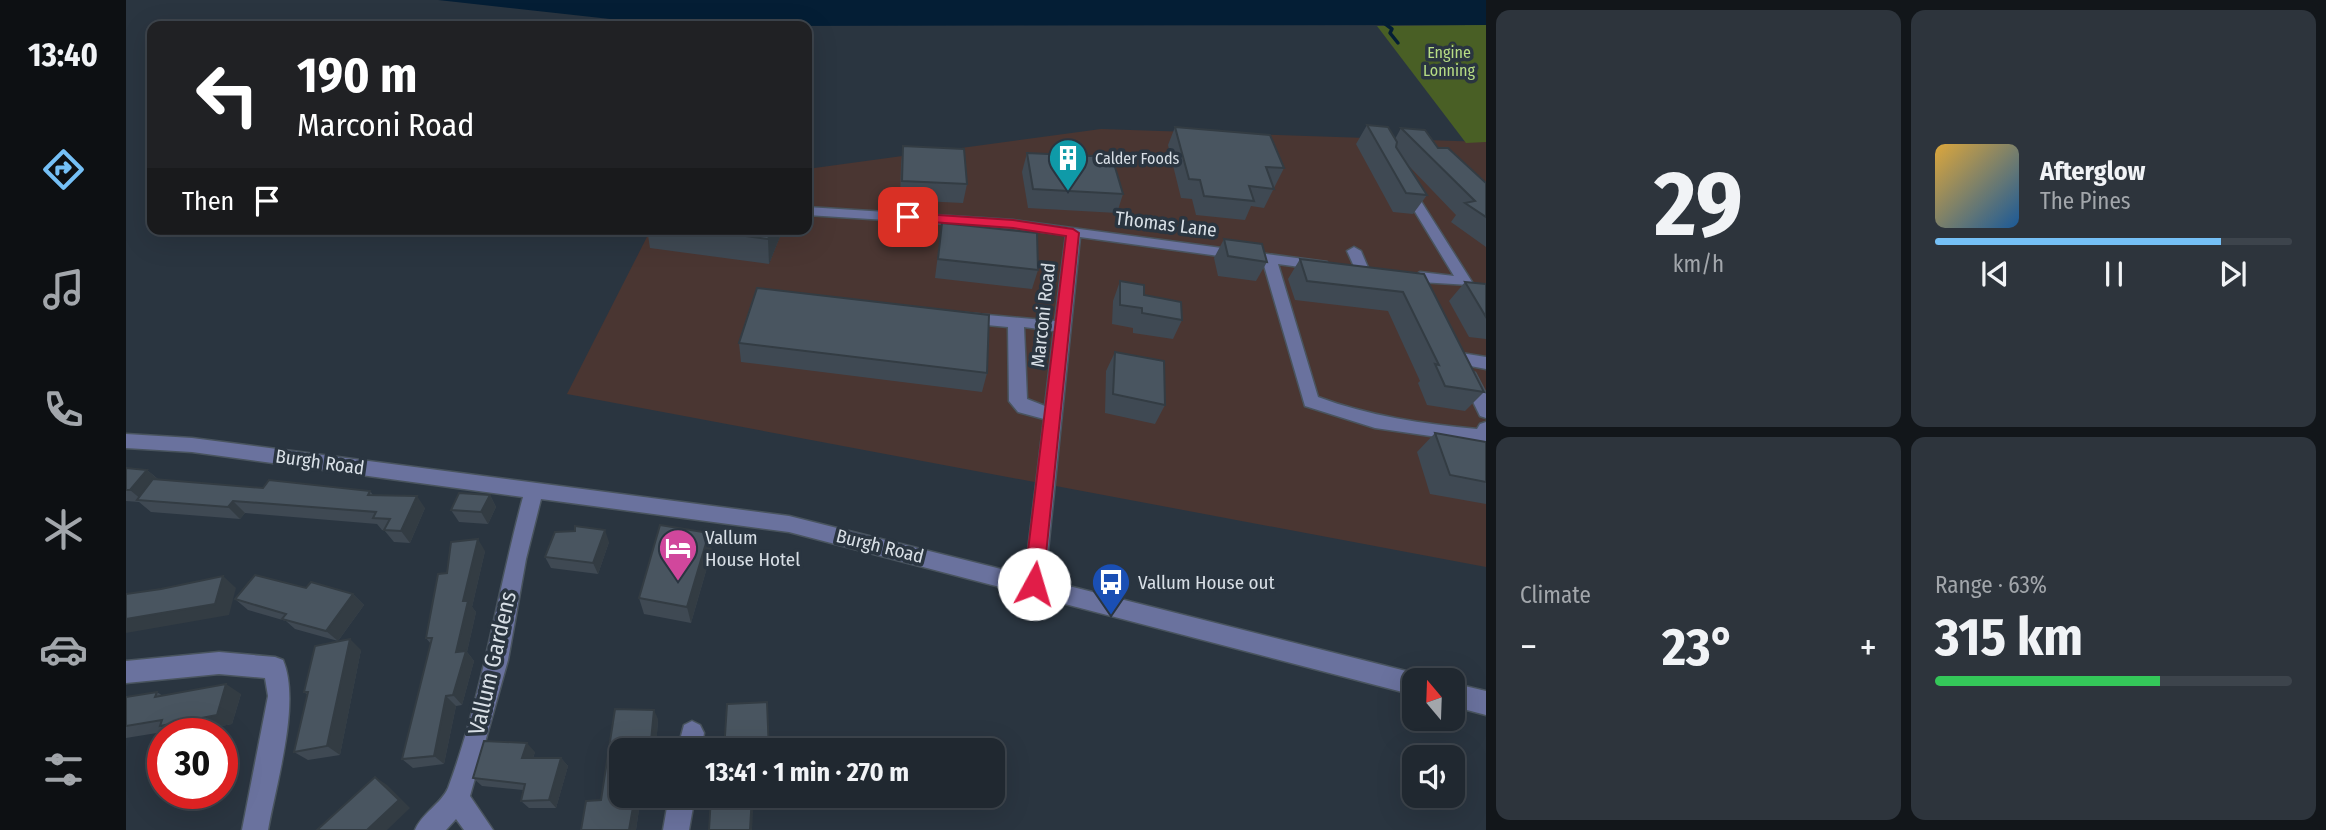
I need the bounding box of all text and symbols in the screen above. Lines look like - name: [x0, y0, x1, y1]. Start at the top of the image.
- text: 13:40: [28, 36, 98, 74]
- park label: Engine Lonning: [1423, 43, 1475, 80]
- text: 190 m: [297, 46, 417, 105]
- icon: left: [182, 49, 273, 140]
- text: Marconi Road: [297, 106, 474, 144]
- building icon: Calder Foods: [1047, 137, 1089, 192]
- icon: directions: [39, 145, 88, 194]
- place label: Calder Foods: [1095, 149, 1179, 168]
- text: 29: [1654, 150, 1743, 259]
- text: Afterglow: [2040, 156, 2145, 187]
- icon: arrive: [248, 182, 286, 220]
- text: Then: [182, 186, 234, 217]
- pin: [878, 187, 938, 247]
- text: The Pines: [2040, 187, 2131, 215]
- icon: arrive: [889, 198, 927, 236]
- street label: Thomas Lane: [1114, 206, 1218, 242]
- text: km/h: [1673, 250, 1724, 278]
- icon: previous: [1976, 255, 2014, 293]
- icon: pause: [2095, 255, 2133, 293]
- icon: next: [2214, 255, 2252, 293]
- street label: Marconi Road: [1026, 261, 1060, 369]
- icon: music: [39, 265, 88, 314]
- icon: phone: [39, 385, 88, 434]
- street label: Burgh Road: [274, 444, 366, 480]
- icon: climate: [39, 505, 88, 554]
- street label: Burgh Road: [834, 524, 926, 568]
- place label: Vallum House Hotel: [705, 526, 800, 571]
- hotel icon: Vallum House Hotel: [657, 527, 699, 582]
- position arrow: [997, 547, 1071, 621]
- bus stop icon: Vallum House out: [1090, 561, 1132, 616]
- place label: Vallum House out: [1138, 571, 1275, 594]
- text: Range · 63%: [1935, 571, 2047, 599]
- text: Climate: [1520, 581, 1591, 609]
- street label: Vallum Gardens: [462, 588, 522, 738]
- text: 315 km: [1935, 606, 2083, 669]
- text: 23°: [1662, 616, 1735, 679]
- text: −: [1520, 624, 1537, 670]
- text: +: [1860, 624, 1877, 670]
- icon: car: [39, 625, 88, 674]
- north arrow: [1402, 668, 1465, 732]
- map controls: [1402, 668, 1465, 808]
- speed limit sign: 30: [147, 718, 238, 809]
- icon: filters: [39, 745, 88, 794]
- button: sound: [1402, 745, 1465, 808]
- text: 13:41 · 1 min · 270 m: [705, 757, 909, 788]

